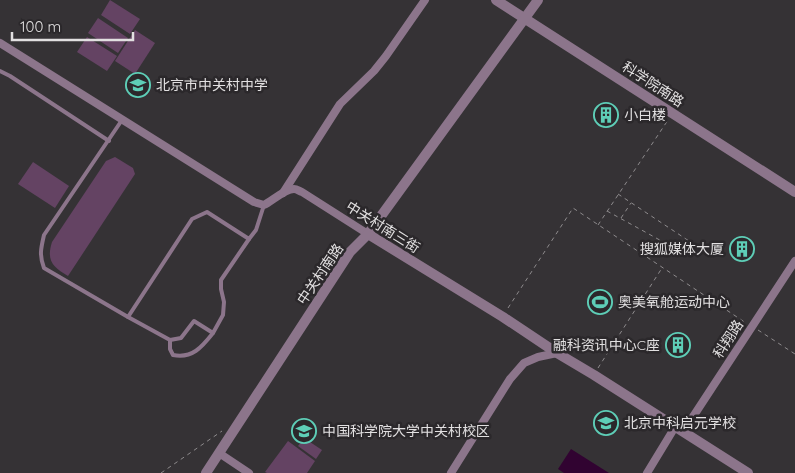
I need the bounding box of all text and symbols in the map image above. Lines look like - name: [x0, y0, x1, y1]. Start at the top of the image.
- scale bar: [12, 10, 134, 42]
- text: 100 m: [20, 17, 61, 36]
- street label: 科学院南路: [619, 57, 687, 111]
- school or university icon: 北京市中关村中学: [125, 72, 151, 98]
- place label: 北京市中关村中学: [156, 76, 268, 94]
- building icon: 小白楼: [593, 102, 619, 128]
- place label: 小白楼: [624, 106, 666, 124]
- street label: 中关村南三街: [343, 197, 423, 257]
- building icon: 搜狐媒体大厦: [729, 236, 755, 262]
- street label: 中关村南路: [293, 240, 347, 308]
- place label: 搜狐媒体大厦: [640, 240, 724, 258]
- sports icon: 奥美氧舱运动中心: [587, 289, 613, 315]
- place label: 奥美氧舱运动中心: [618, 293, 730, 311]
- street label: 科翔路: [709, 316, 747, 362]
- building icon: 融科资讯中心C座: [665, 332, 691, 358]
- place label: 融科资讯中心C座: [553, 336, 660, 354]
- school or university icon: 北京中科启元学校: [593, 410, 619, 436]
- place label: 北京中科启元学校: [624, 414, 736, 432]
- school or university icon: 中国科学院大学中关村校区: [291, 418, 317, 444]
- place label: 中国科学院大学中关村校区: [322, 422, 490, 440]

